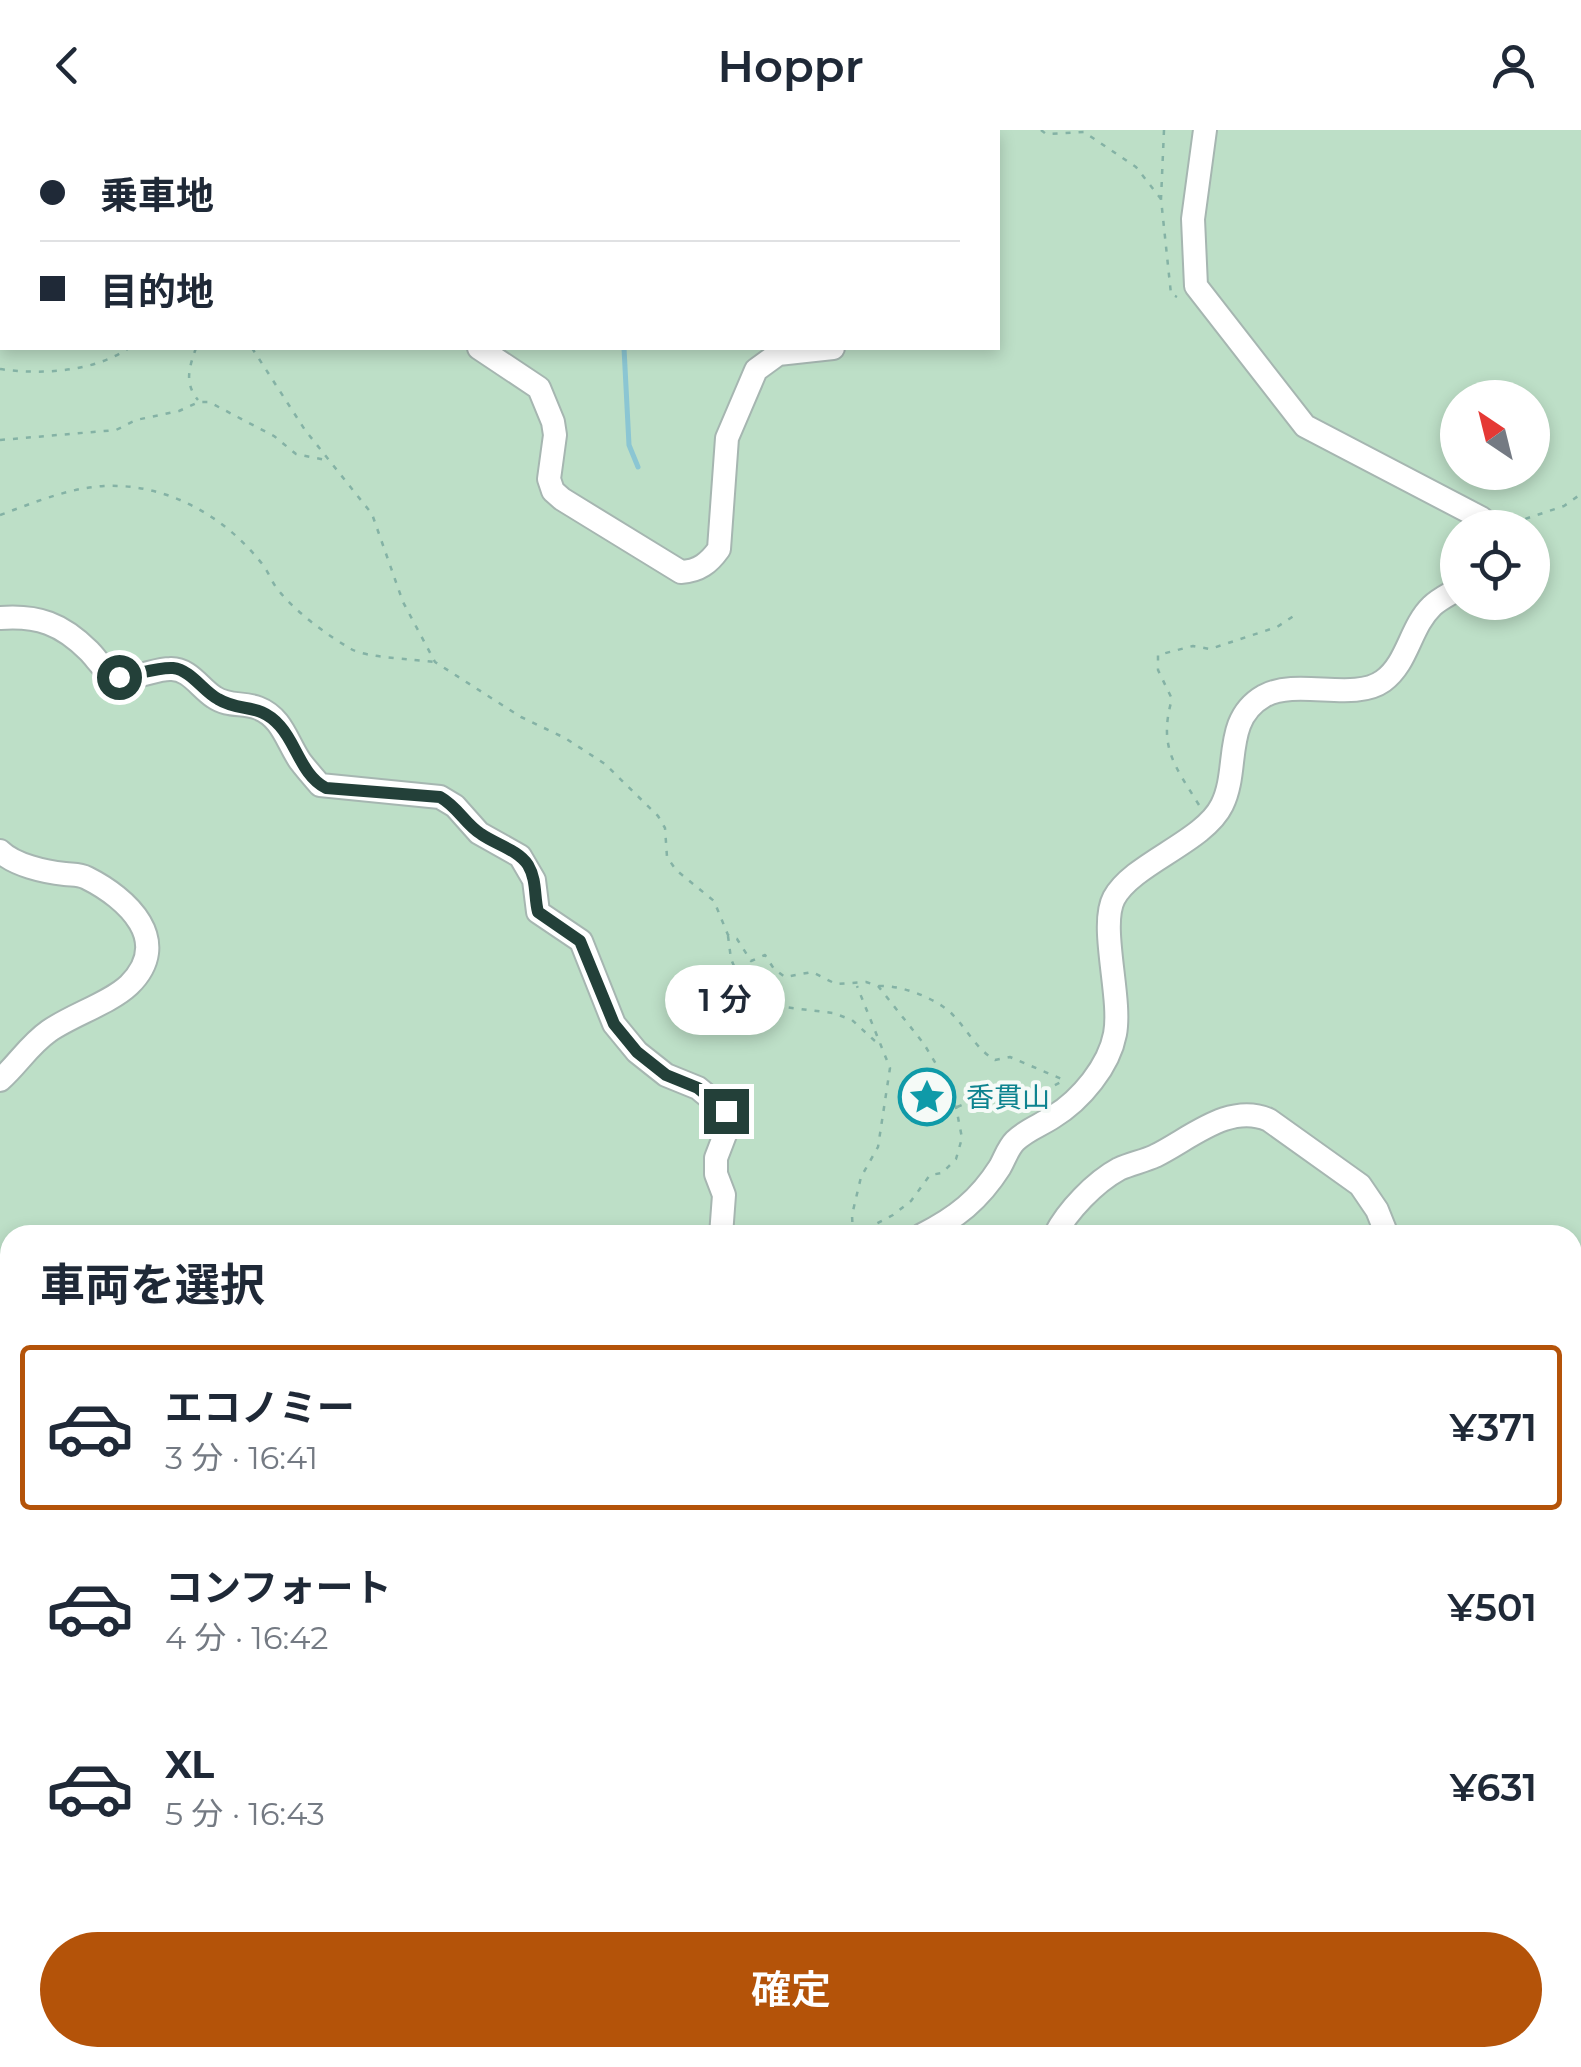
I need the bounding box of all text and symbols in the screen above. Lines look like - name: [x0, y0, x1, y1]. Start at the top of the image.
- icon: back: [40, 38, 95, 93]
- text: Hoppr: [717, 38, 864, 93]
- icon: person: [1486, 38, 1541, 93]
- text: 乗車地: [100, 172, 214, 219]
- text: 目的地: [100, 268, 214, 315]
- north arrow: [1440, 380, 1550, 490]
- map controls: [1440, 380, 1550, 620]
- button: locate: [1440, 510, 1550, 620]
- route start: [97, 655, 142, 700]
- callout: 1 分: [666, 966, 786, 1036]
- text: 1 分: [698, 980, 752, 1019]
- place icon: 香貫山: [897, 1067, 957, 1127]
- place label: 香貫山: [966, 1080, 1050, 1114]
- route end: [704, 1089, 749, 1134]
- text: 車両を選択: [40, 1257, 265, 1312]
- icon: car: [45, 1383, 135, 1473]
- text: エコノミー: [165, 1384, 355, 1431]
- text: ¥371: [1450, 1404, 1537, 1451]
- text: 3 分 · 16:41: [165, 1438, 318, 1477]
- icon: car: [45, 1563, 135, 1653]
- text: コンフォート: [165, 1564, 392, 1611]
- text: ¥501: [1447, 1584, 1537, 1631]
- text: 4 分 · 16:42: [165, 1618, 328, 1657]
- text: XL: [165, 1741, 214, 1788]
- icon: car: [45, 1743, 135, 1833]
- text: ¥631: [1450, 1764, 1537, 1811]
- text: 5 分 · 16:43: [165, 1794, 325, 1833]
- button: 確定: [40, 1932, 1542, 2047]

